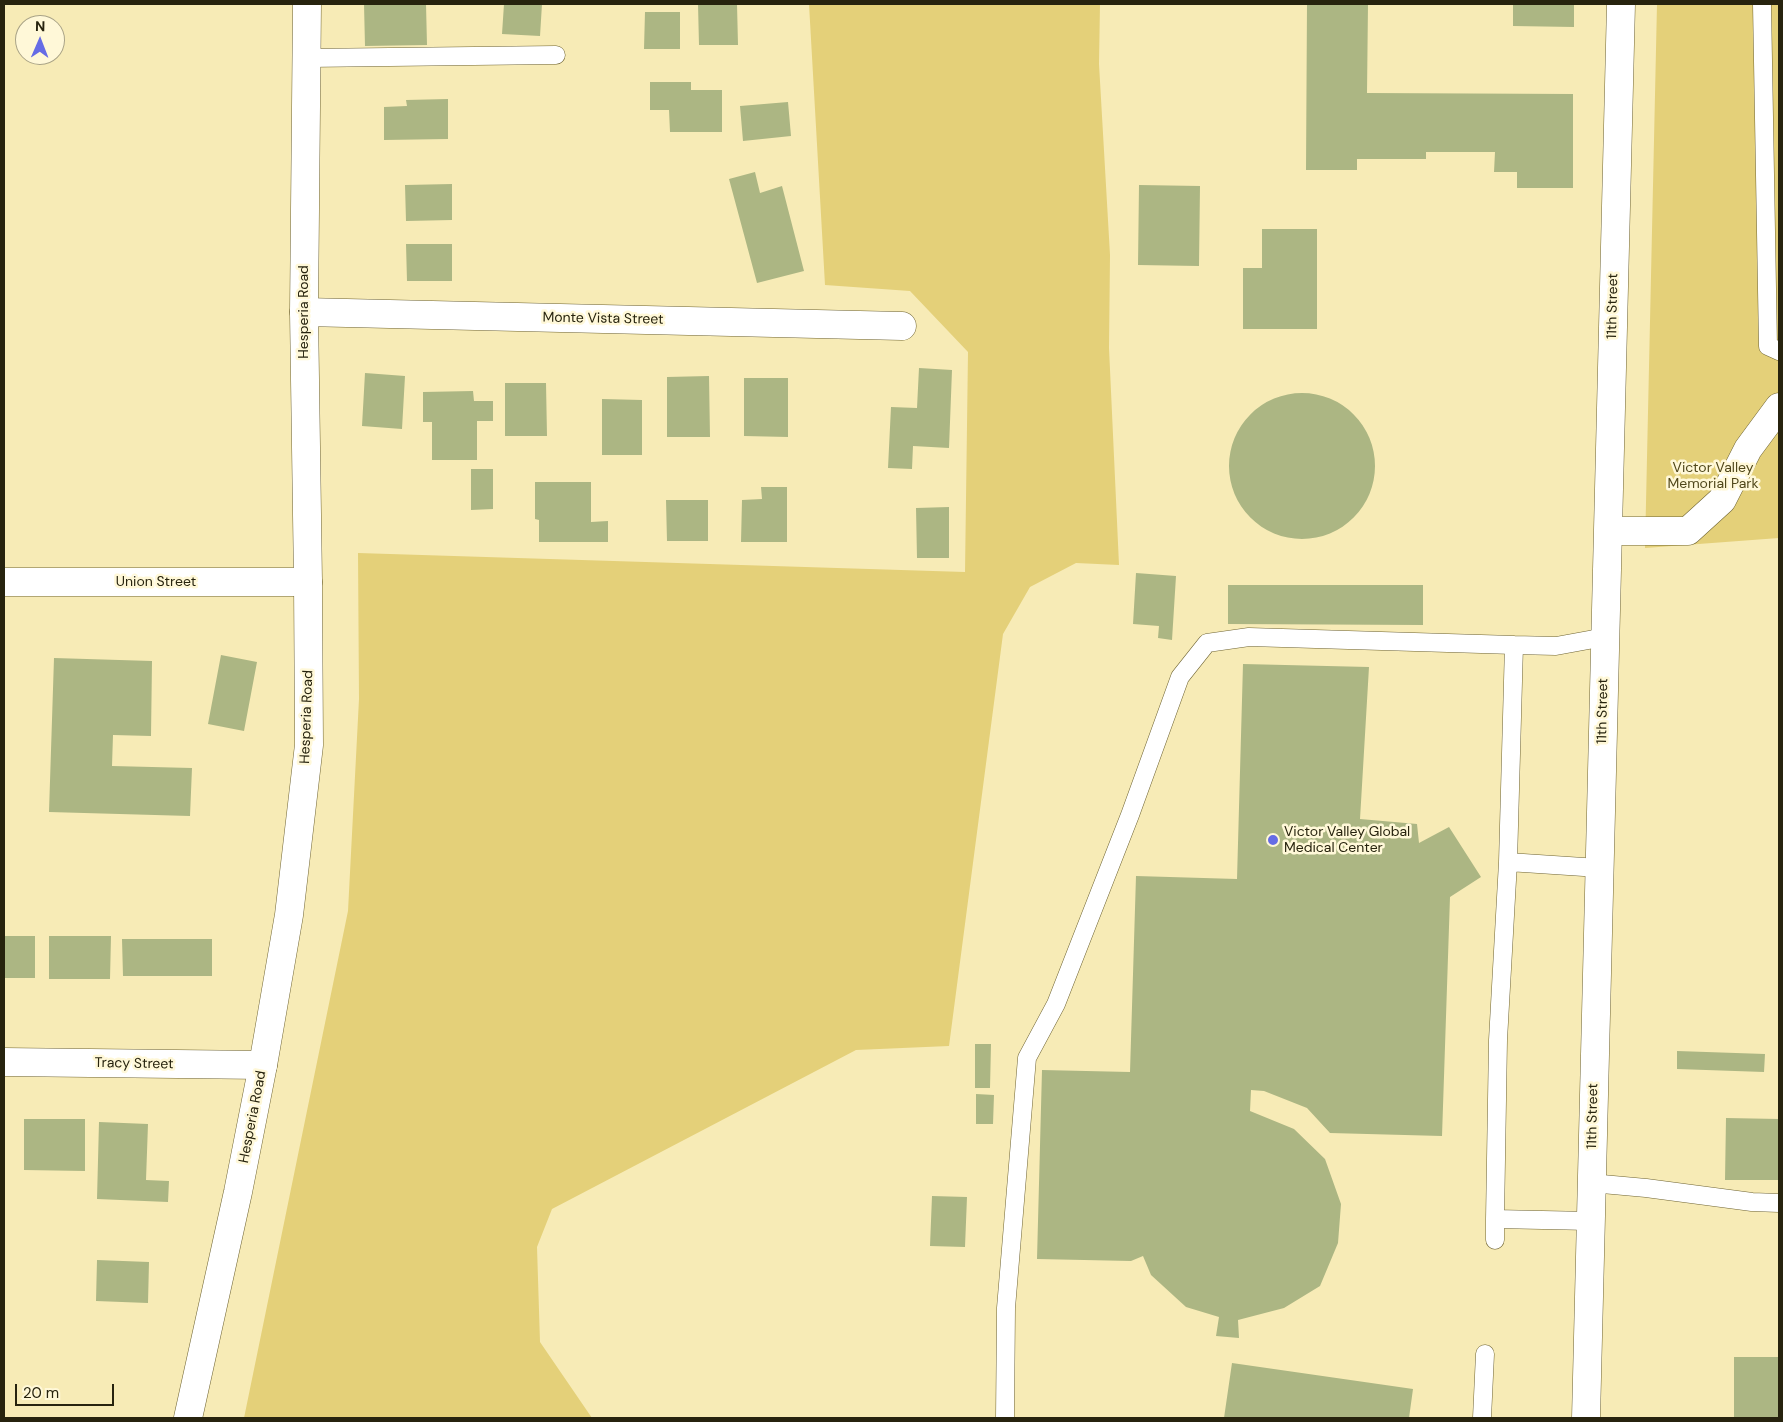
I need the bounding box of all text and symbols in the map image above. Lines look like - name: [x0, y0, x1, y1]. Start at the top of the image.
- north arrow: [15, 15, 65, 65]
- text: N: [35, 17, 46, 35]
- street label: Hesperia Road: [296, 265, 312, 359]
- street label: 11th Street: [1604, 273, 1622, 339]
- street label: Monte Vista Street: [542, 310, 664, 328]
- park label: Victor Valley Memorial Park: [1667, 460, 1759, 492]
- street label: Union Street: [116, 574, 196, 590]
- street label: Hesperia Road: [297, 670, 317, 764]
- street label: 11th Street: [1594, 678, 1612, 744]
- place label: Victor Valley Global Medical Center: [1284, 824, 1410, 856]
- marker: Victor Valley Global Medical Center: [1266, 833, 1280, 847]
- street label: Tracy Street: [94, 1055, 174, 1073]
- street label: Hesperia Road: [236, 1069, 270, 1165]
- street label: 11th Street: [1584, 1083, 1602, 1149]
- scale bar: [18, 1374, 116, 1406]
- text: 20 m: [23, 1383, 59, 1403]

